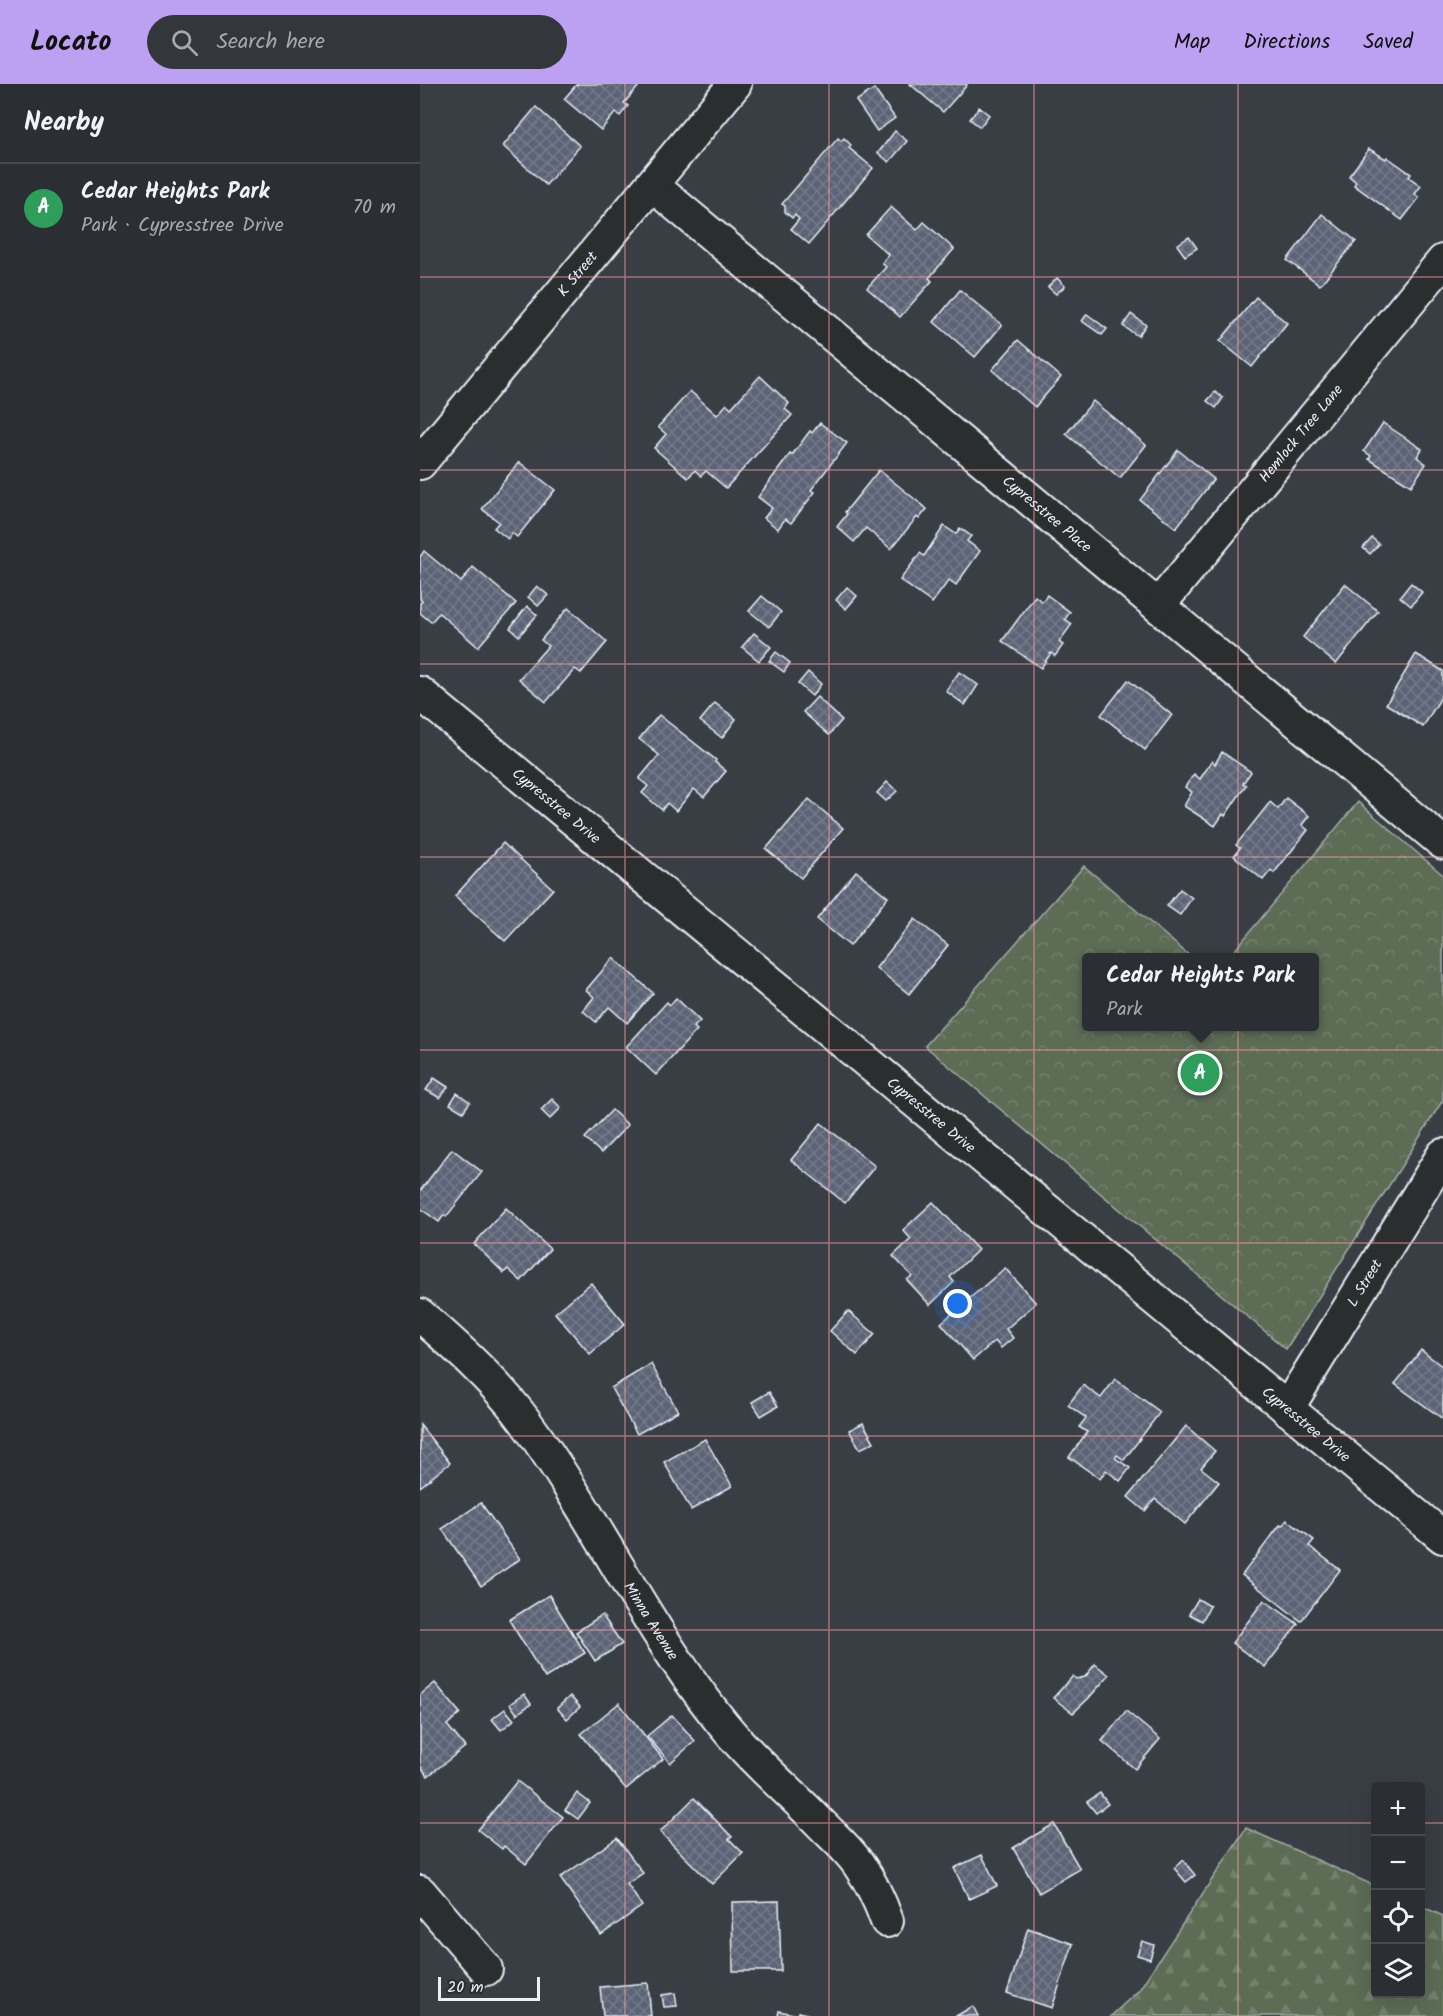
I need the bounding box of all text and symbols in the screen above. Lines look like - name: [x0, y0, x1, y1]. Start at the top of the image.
- search box: [147, 15, 567, 69]
- text: Locato: [30, 20, 111, 65]
- text: Search here: [216, 25, 325, 60]
- icon: search: [168, 26, 201, 59]
- text: Map: [1174, 26, 1210, 59]
- text: Directions: [1243, 26, 1330, 59]
- text: Saved: [1363, 26, 1413, 59]
- text: Nearby: [24, 102, 104, 144]
- text: Cedar Heights Park: [81, 175, 269, 210]
- text: A: [37, 192, 50, 224]
- text: 70 m: [353, 192, 396, 224]
- text: Park · Cypresstree Drive: [81, 210, 284, 242]
- street label: K Street: [552, 246, 604, 302]
- street label: Hemlock Tree Lane: [1253, 379, 1350, 488]
- street label: Cypresstree Place: [996, 470, 1097, 559]
- street label: Cypresstree Drive: [506, 762, 606, 851]
- popup: [1082, 953, 1319, 1031]
- text: Cedar Heights Park: [1106, 959, 1295, 994]
- text: Park: [1106, 994, 1143, 1026]
- pin: A: [1180, 1050, 1220, 1096]
- street label: Cypresstree Drive: [881, 1072, 981, 1160]
- street label: L Street: [1341, 1255, 1389, 1312]
- your location: [943, 1289, 972, 1318]
- street label: Cypresstree Drive: [1256, 1381, 1356, 1469]
- street label: Minna Avenue: [617, 1578, 684, 1666]
- map controls: [1371, 1782, 1425, 1998]
- button: +: [1371, 1782, 1425, 1836]
- button: −: [1371, 1836, 1425, 1890]
- button: locate: [1371, 1890, 1425, 1944]
- button: layers: [1371, 1944, 1425, 1998]
- scale bar: [438, 1974, 540, 2002]
- text: 20 m: [447, 1975, 483, 2000]

